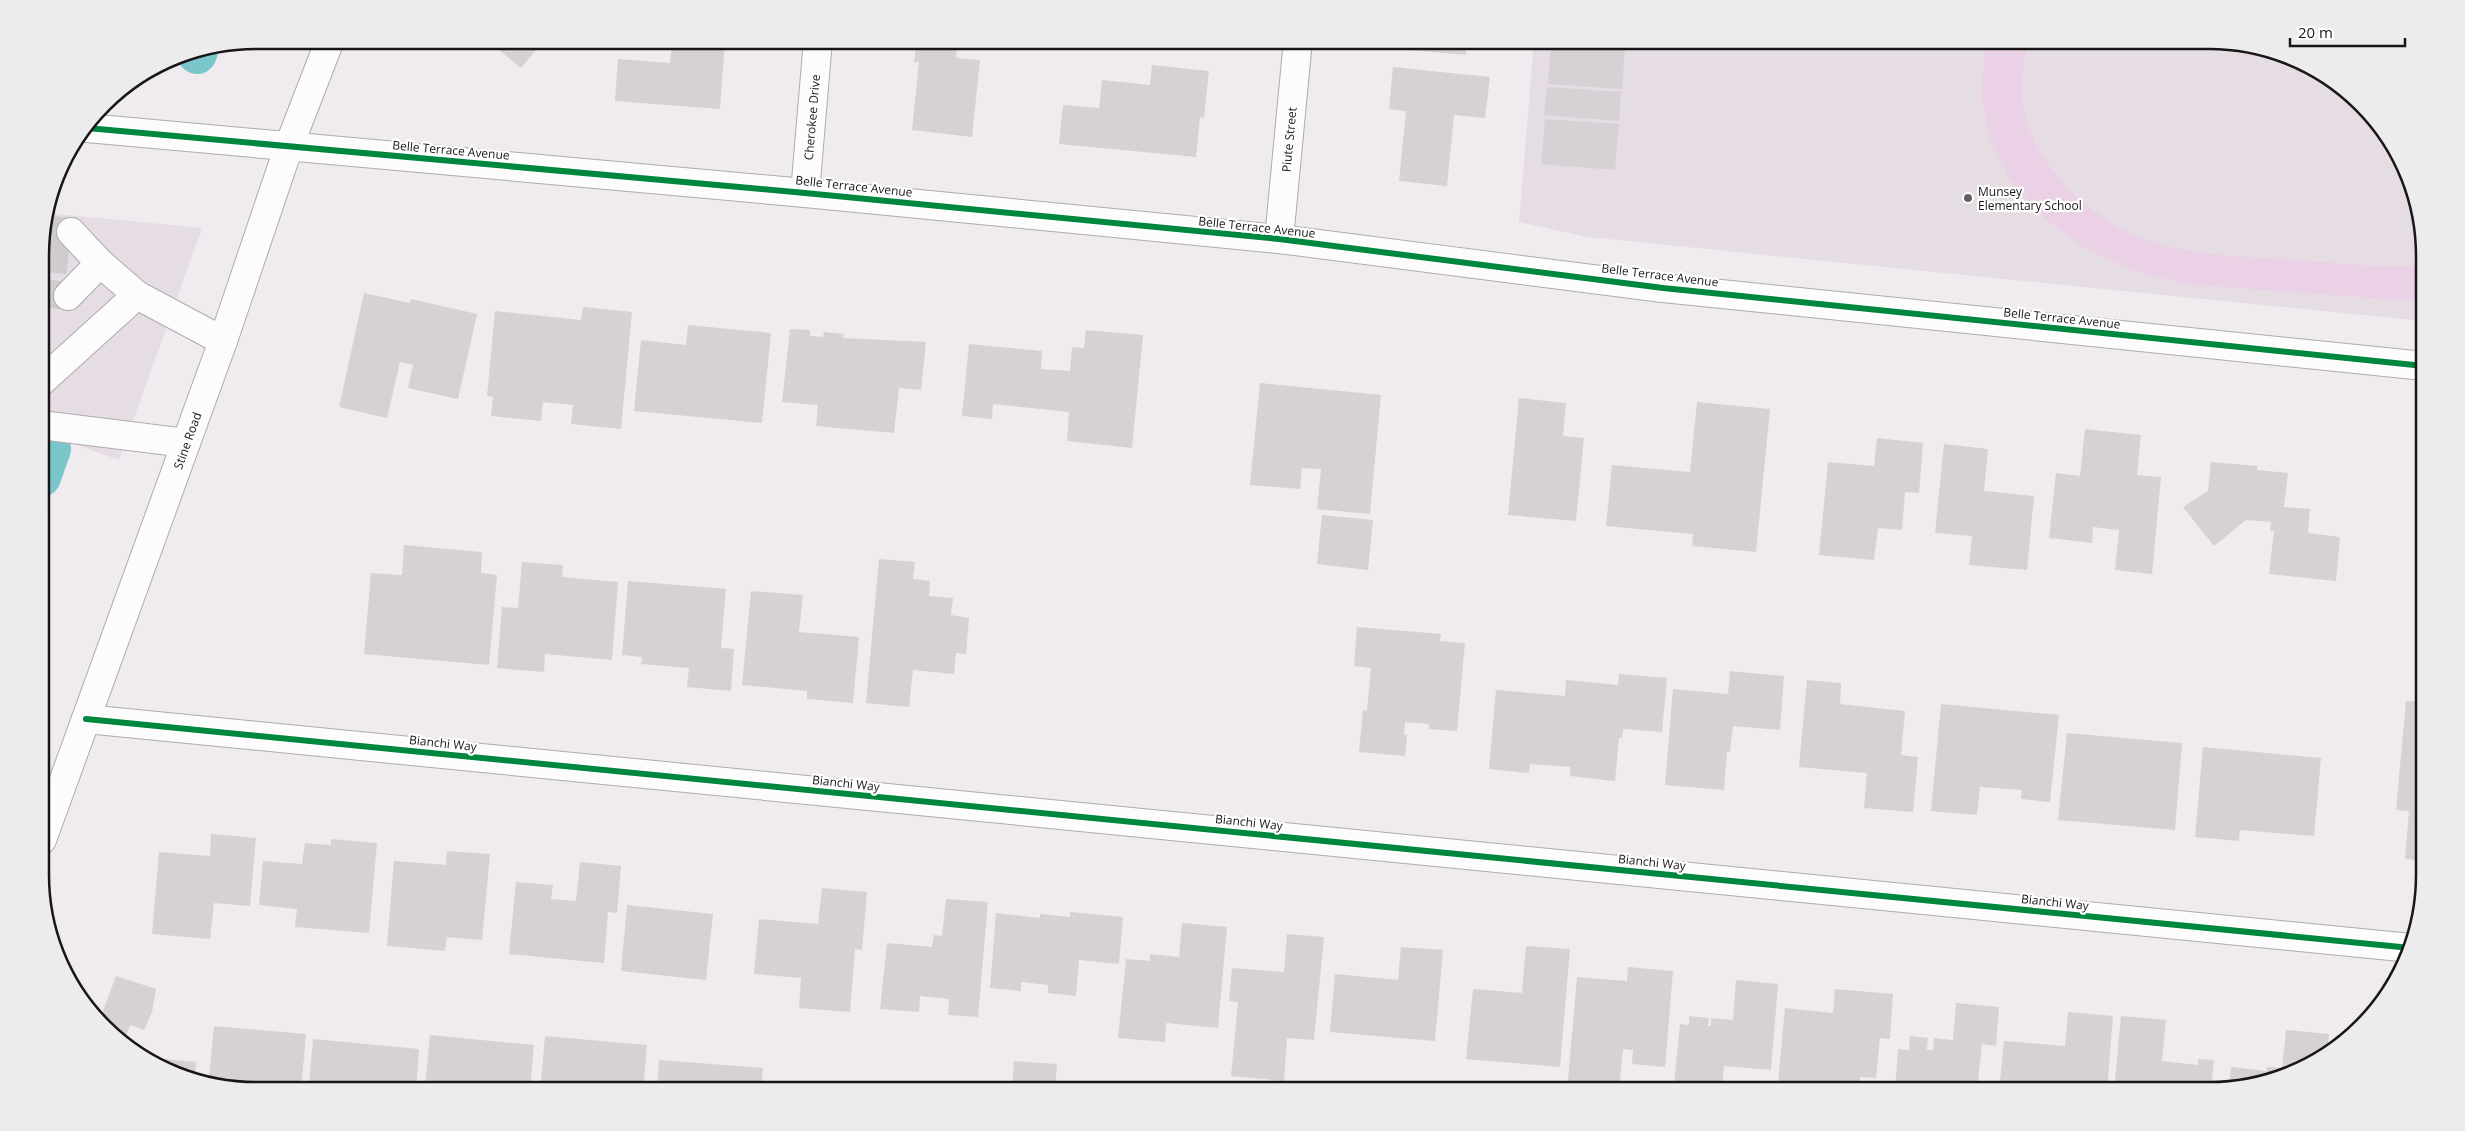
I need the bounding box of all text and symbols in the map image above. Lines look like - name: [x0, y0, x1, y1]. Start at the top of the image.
- scale bar: [2290, 15, 2405, 47]
- text: 20 m: [2298, 22, 2333, 42]
- street label: Cherokee Drive: [799, 73, 824, 161]
- street label: Piute Street: [1277, 106, 1300, 173]
- street label: Belle Terrace Avenue: [392, 136, 511, 164]
- street label: Belle Terrace Avenue: [795, 171, 914, 201]
- place label: Munsey Elementary School: [1978, 183, 2082, 214]
- marker: Munsey Elementary School: [1962, 192, 1974, 204]
- street label: Belle Terrace Avenue: [1198, 212, 1317, 242]
- street label: Belle Terrace Avenue: [1601, 259, 1720, 291]
- street label: Belle Terrace Avenue: [2003, 303, 2122, 333]
- street label: Stine Road: [169, 409, 205, 471]
- street label: Bianchi Way: [408, 731, 479, 755]
- street label: Bianchi Way: [811, 771, 882, 795]
- street label: Bianchi Way: [1214, 810, 1285, 834]
- street label: Bianchi Way: [1617, 850, 1688, 874]
- street label: Bianchi Way: [2020, 890, 2091, 914]

